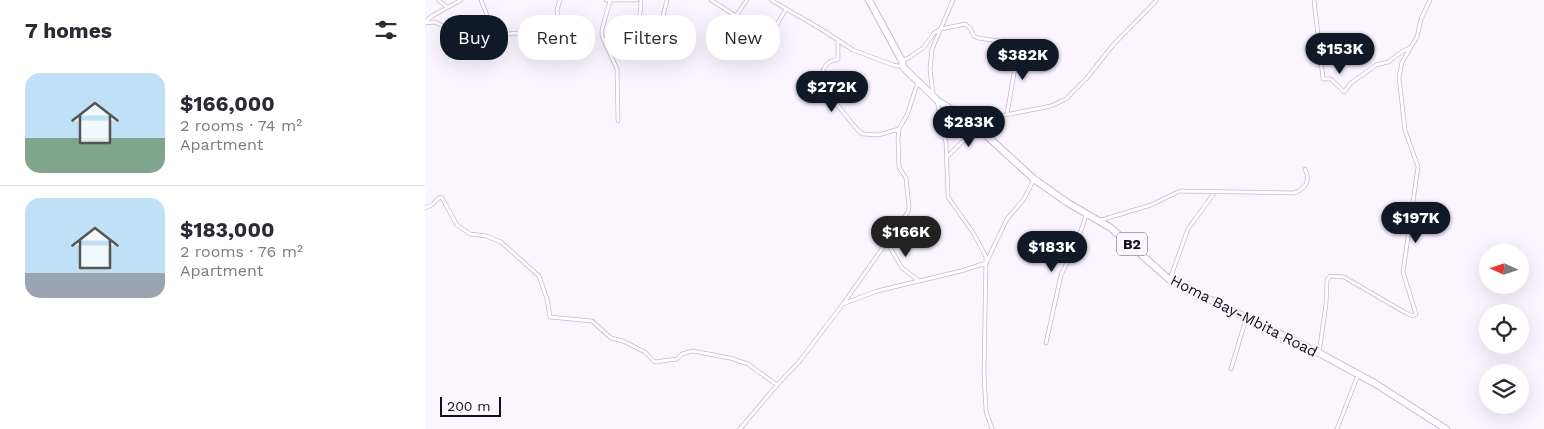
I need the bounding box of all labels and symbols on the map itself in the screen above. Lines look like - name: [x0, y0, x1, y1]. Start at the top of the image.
- pin: $153K: [1305, 32, 1375, 75]
- pin: $382K: [988, 38, 1058, 81]
- pin: $272K: [797, 70, 867, 113]
- pin: $283K: [934, 106, 1004, 148]
- pin: $197K: [1381, 202, 1451, 244]
- pin: $166K: [871, 216, 941, 258]
- pin: $183K: [1017, 230, 1087, 273]
- road number: B2: [1117, 232, 1147, 255]
- north arrow: [1479, 244, 1529, 294]
- street label: Homa Bay-Mbita Road: [1167, 271, 1321, 361]
- scale bar: [440, 394, 501, 417]

